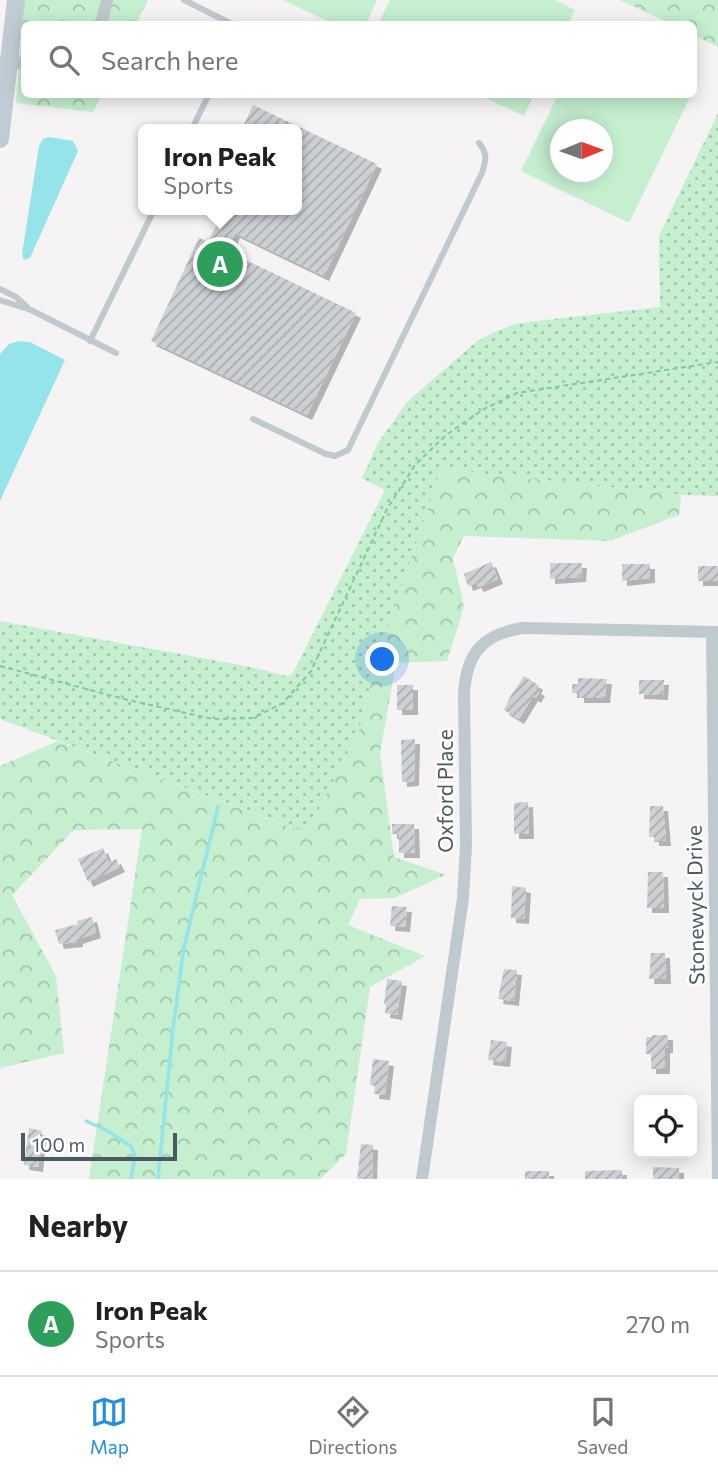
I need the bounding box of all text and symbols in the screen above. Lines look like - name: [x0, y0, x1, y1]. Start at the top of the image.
- search box: [21, 21, 697, 98]
- icon: search: [45, 41, 83, 79]
- text: Search here: [101, 44, 239, 75]
- north arrow: [550, 119, 613, 182]
- popup: [138, 124, 302, 215]
- text: Iron Peak: [164, 140, 276, 171]
- text: Sports: [164, 171, 233, 199]
- pin: A: [197, 238, 243, 290]
- your location: [365, 642, 399, 676]
- street label: Oxford Place: [432, 729, 457, 853]
- street label: Stonewyck Drive: [681, 825, 708, 985]
- map controls: [634, 1095, 697, 1158]
- button: locate: [634, 1095, 697, 1158]
- scale bar: [21, 1130, 177, 1162]
- text: 100 m: [32, 1133, 85, 1156]
- text: Nearby: [28, 1206, 128, 1243]
- text: Iron Peak: [95, 1294, 208, 1325]
- text: A: [43, 1310, 59, 1338]
- text: 270 m: [626, 1310, 690, 1338]
- text: Sports: [95, 1325, 165, 1353]
- tab: Map: [90, 1393, 129, 1458]
- tab: Directions: [308, 1393, 398, 1458]
- tab: Saved: [577, 1393, 628, 1458]

